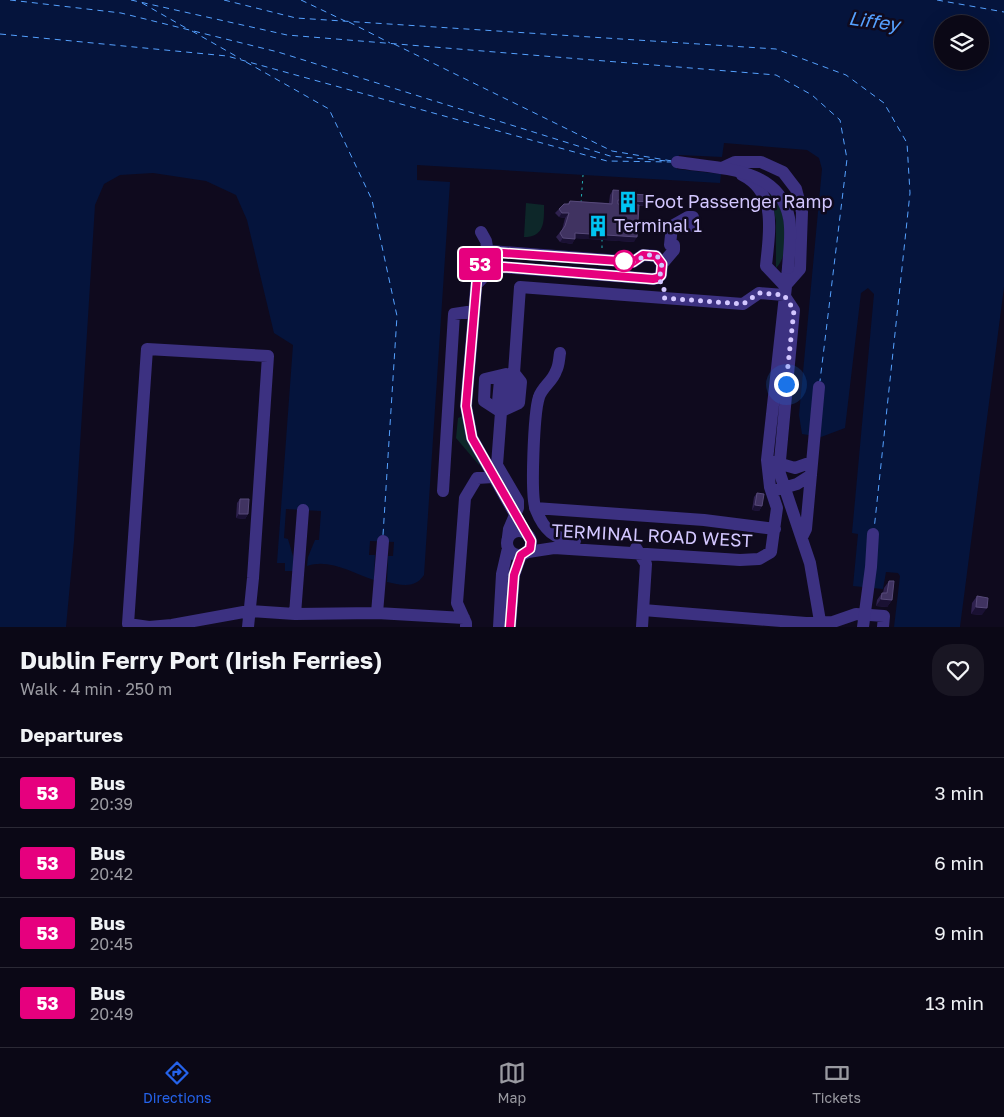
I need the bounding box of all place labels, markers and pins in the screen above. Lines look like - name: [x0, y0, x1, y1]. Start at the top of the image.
- building icon: Foot Passenger Ramp: [615, 189, 641, 215]
- place label: Foot Passenger Ramp: [644, 190, 832, 212]
- building icon: Terminal 1: [585, 213, 611, 239]
- place label: Terminal 1: [614, 214, 702, 236]
- unlabelled marker: [613, 250, 635, 272]

